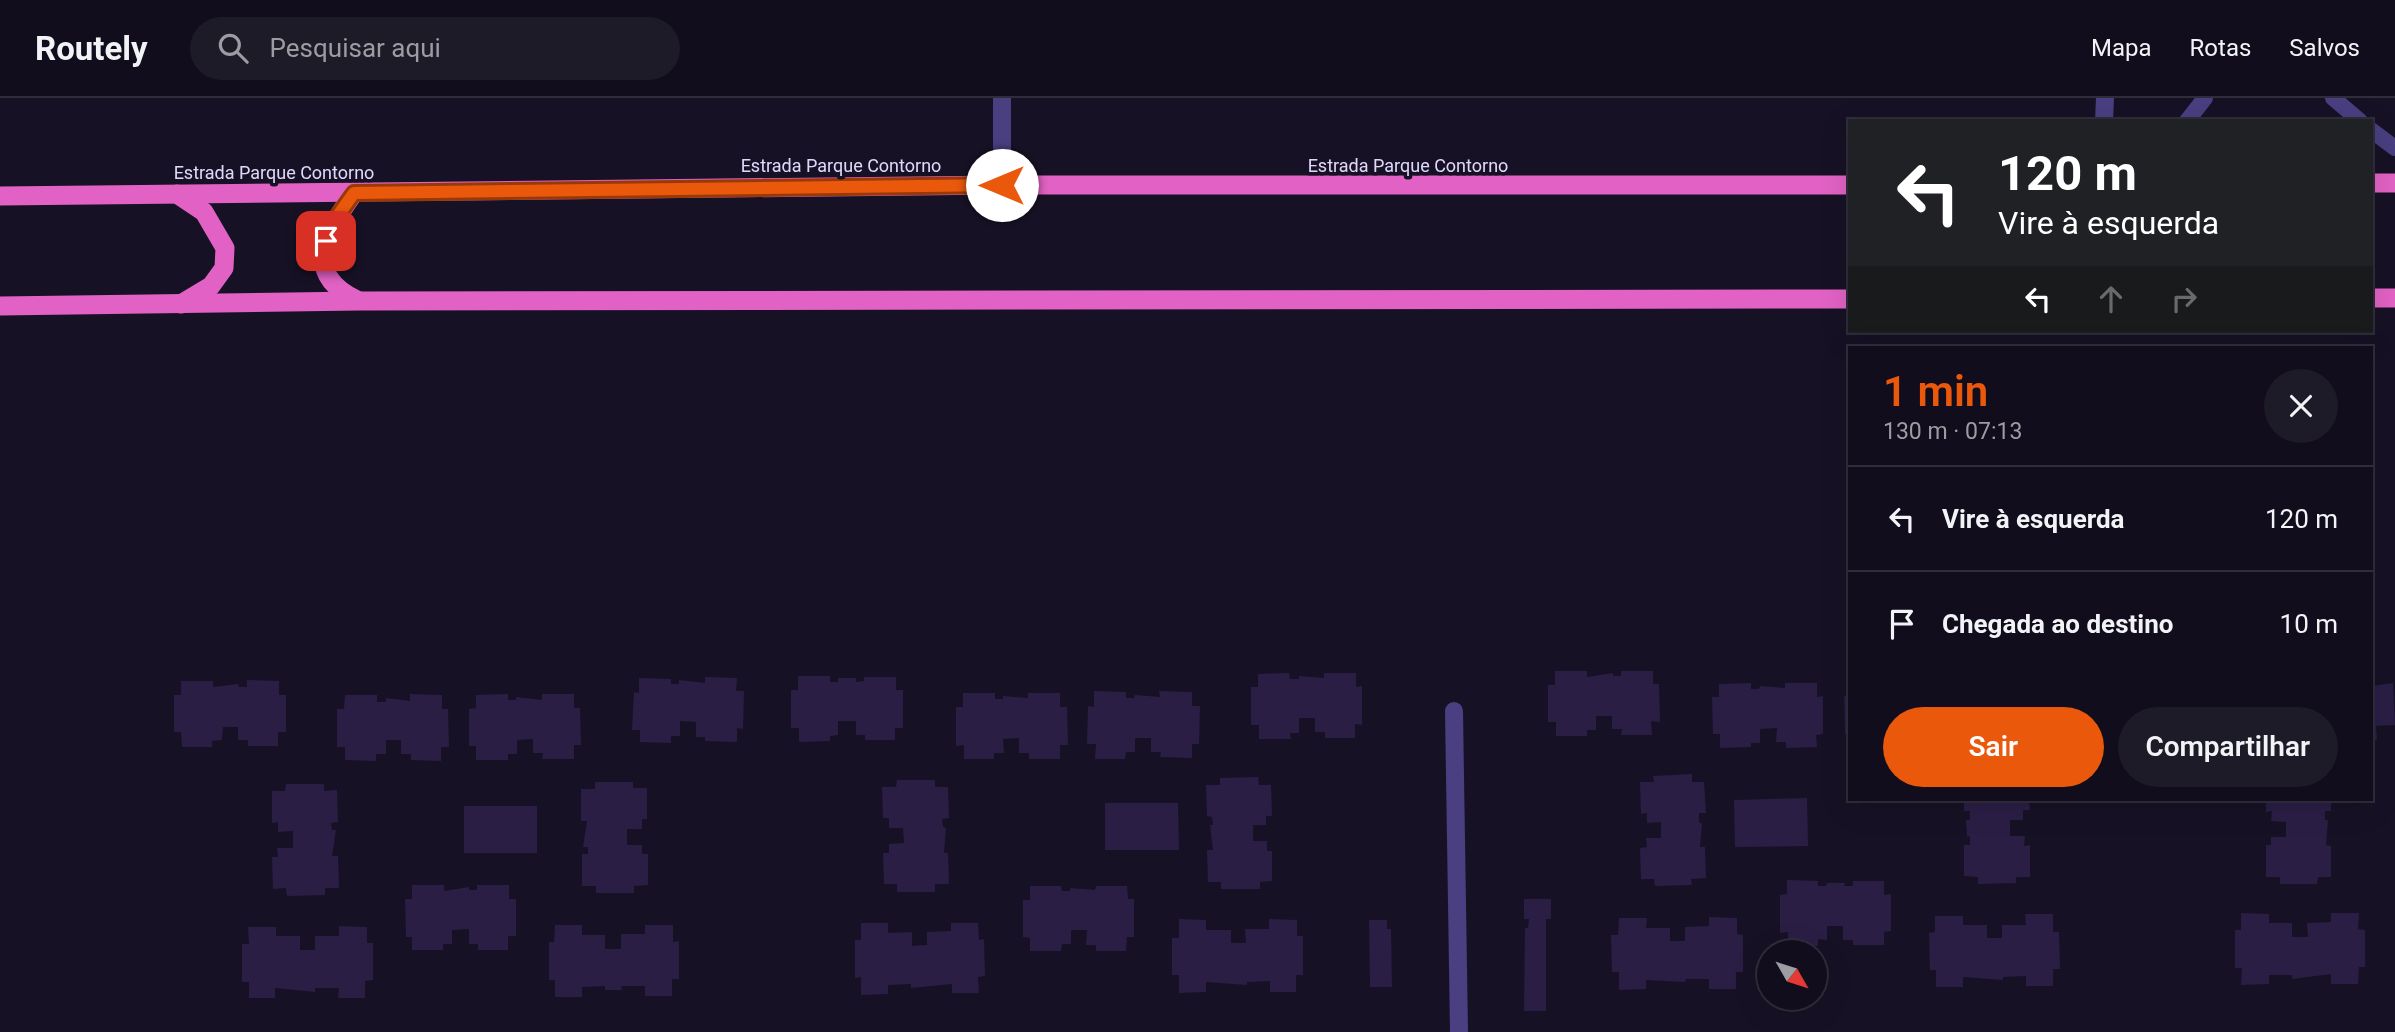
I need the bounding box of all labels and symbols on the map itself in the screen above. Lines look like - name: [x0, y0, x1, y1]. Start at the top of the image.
- position arrow: [965, 148, 1039, 222]
- street label: Estrada Parque Contorno: [741, 155, 941, 176]
- street label: Estrada Parque Contorno: [1308, 155, 1508, 176]
- street label: Estrada Parque Contorno: [174, 162, 374, 183]
- pin: [296, 211, 356, 271]
- north arrow: [1757, 940, 1827, 1010]

